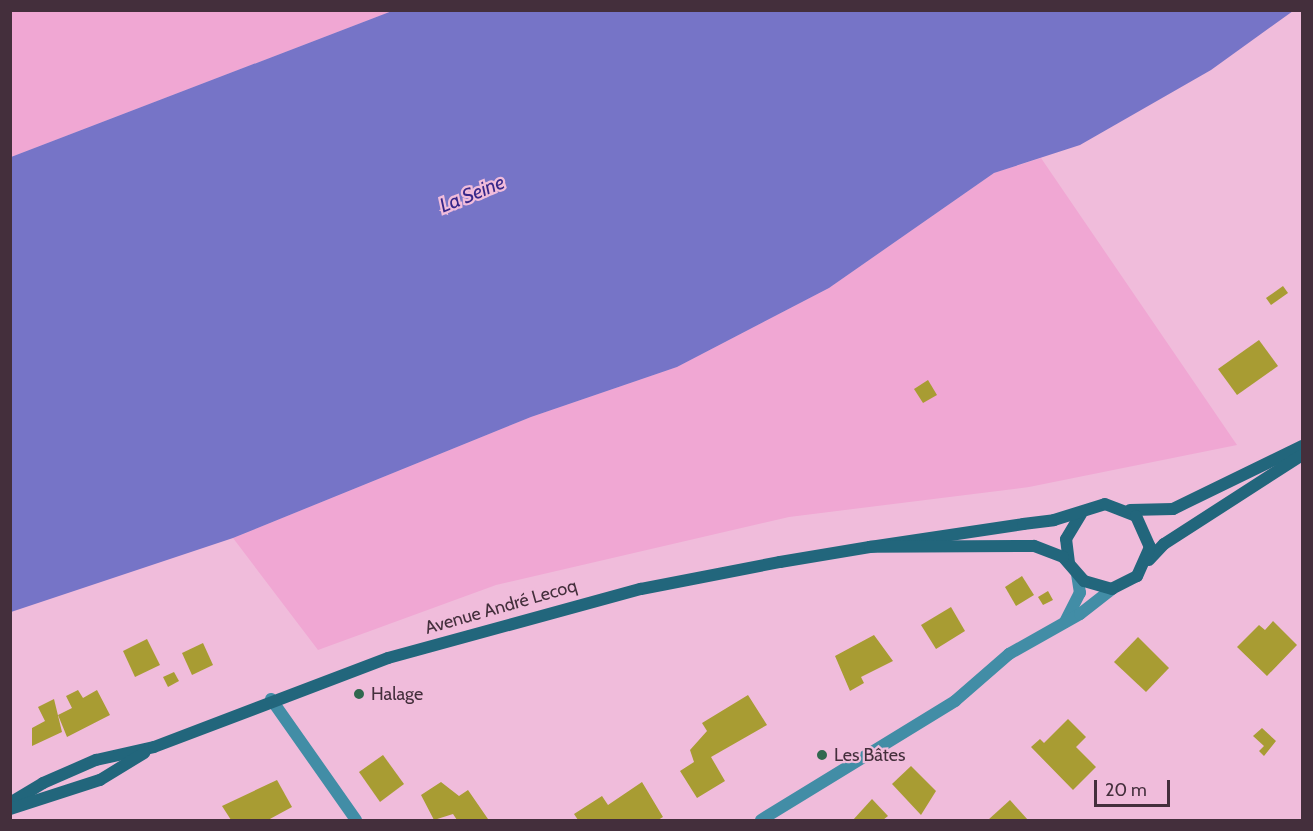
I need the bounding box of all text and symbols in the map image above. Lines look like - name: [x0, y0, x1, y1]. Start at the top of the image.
- water label: La Seine: [436, 170, 508, 218]
- street label: Avenue André Lecoq: [423, 575, 579, 639]
- place label: Halage: [371, 683, 423, 705]
- marker: Halage: [352, 687, 366, 701]
- place label: Les Bâtes: [834, 744, 905, 766]
- marker: Les Bâtes: [815, 748, 829, 762]
- scale bar: [1097, 768, 1174, 806]
- text: 20 m: [1105, 779, 1147, 801]

